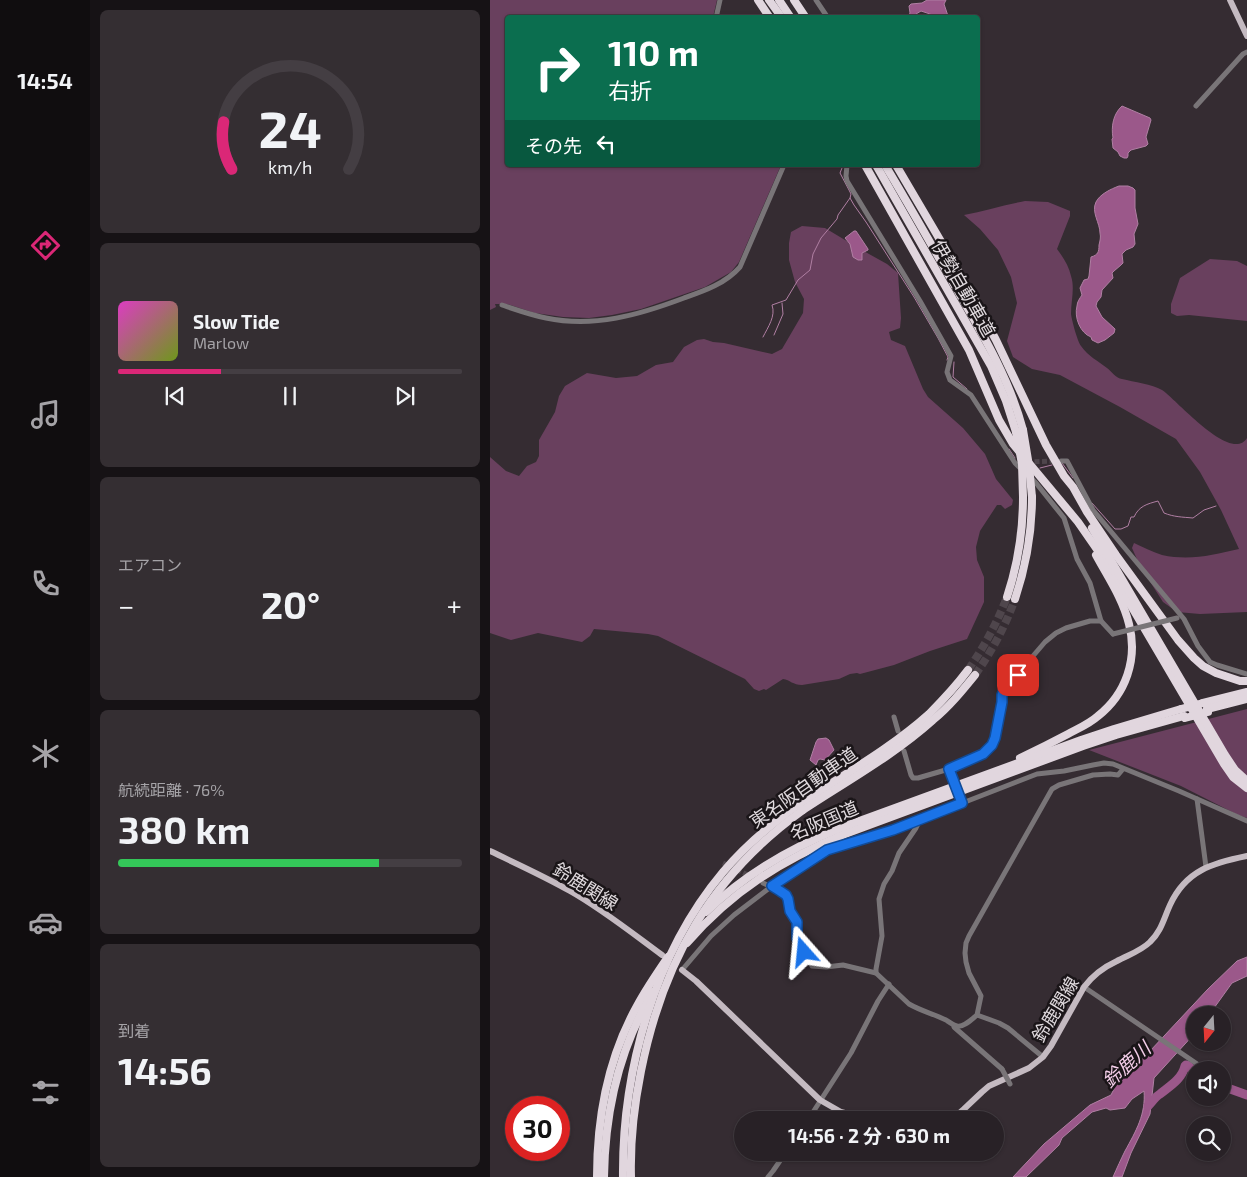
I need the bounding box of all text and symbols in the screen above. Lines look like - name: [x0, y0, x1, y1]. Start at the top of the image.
- text: 110 m: [608, 31, 699, 73]
- icon: right: [525, 35, 590, 100]
- text: 14:54: [17, 67, 73, 93]
- text: 右折: [608, 77, 652, 103]
- text: 24: [258, 96, 322, 158]
- icon: left: [592, 130, 620, 158]
- text: その先: [525, 134, 582, 157]
- text: km/h: [268, 156, 312, 178]
- icon: directions: [28, 228, 63, 263]
- street label: 伊勢自動車道: [927, 236, 1001, 340]
- text: Slow Tide: [193, 310, 280, 333]
- text: Marlow: [193, 333, 249, 352]
- icon: previous: [161, 382, 189, 410]
- icon: pause: [276, 382, 304, 410]
- icon: next: [391, 382, 419, 410]
- icon: music: [28, 397, 63, 432]
- text: エアコン: [118, 555, 182, 574]
- icon: phone: [28, 566, 63, 601]
- text: 20°: [261, 581, 320, 627]
- text: −: [118, 588, 134, 622]
- text: +: [447, 588, 462, 622]
- pin: [997, 654, 1039, 696]
- icon: arrive: [1004, 661, 1032, 689]
- icon: climate: [28, 736, 63, 771]
- street label: 東名阪自動車道: [745, 742, 861, 832]
- text: 航続距離 · 76%: [118, 780, 225, 799]
- street label: 名阪国道: [787, 796, 861, 844]
- text: 380 km: [118, 806, 250, 852]
- street label: 鈴鹿関線: [550, 858, 622, 914]
- icon: car: [28, 905, 63, 940]
- position arrow: [777, 925, 829, 977]
- street label: 鈴鹿関線: [1027, 972, 1083, 1046]
- north arrow: [1186, 1006, 1231, 1051]
- map controls: [1186, 1006, 1231, 1161]
- text: 到着: [118, 1021, 150, 1040]
- water label: 鈴鹿川: [1097, 1035, 1156, 1092]
- text: 14:56: [118, 1047, 212, 1093]
- button: sound: [1186, 1061, 1231, 1106]
- icon: filters: [28, 1075, 63, 1110]
- speed limit sign: 30: [505, 1096, 570, 1161]
- button: search: [1186, 1116, 1231, 1161]
- text: 14:56 · 2 分 · 630 m: [788, 1124, 950, 1147]

